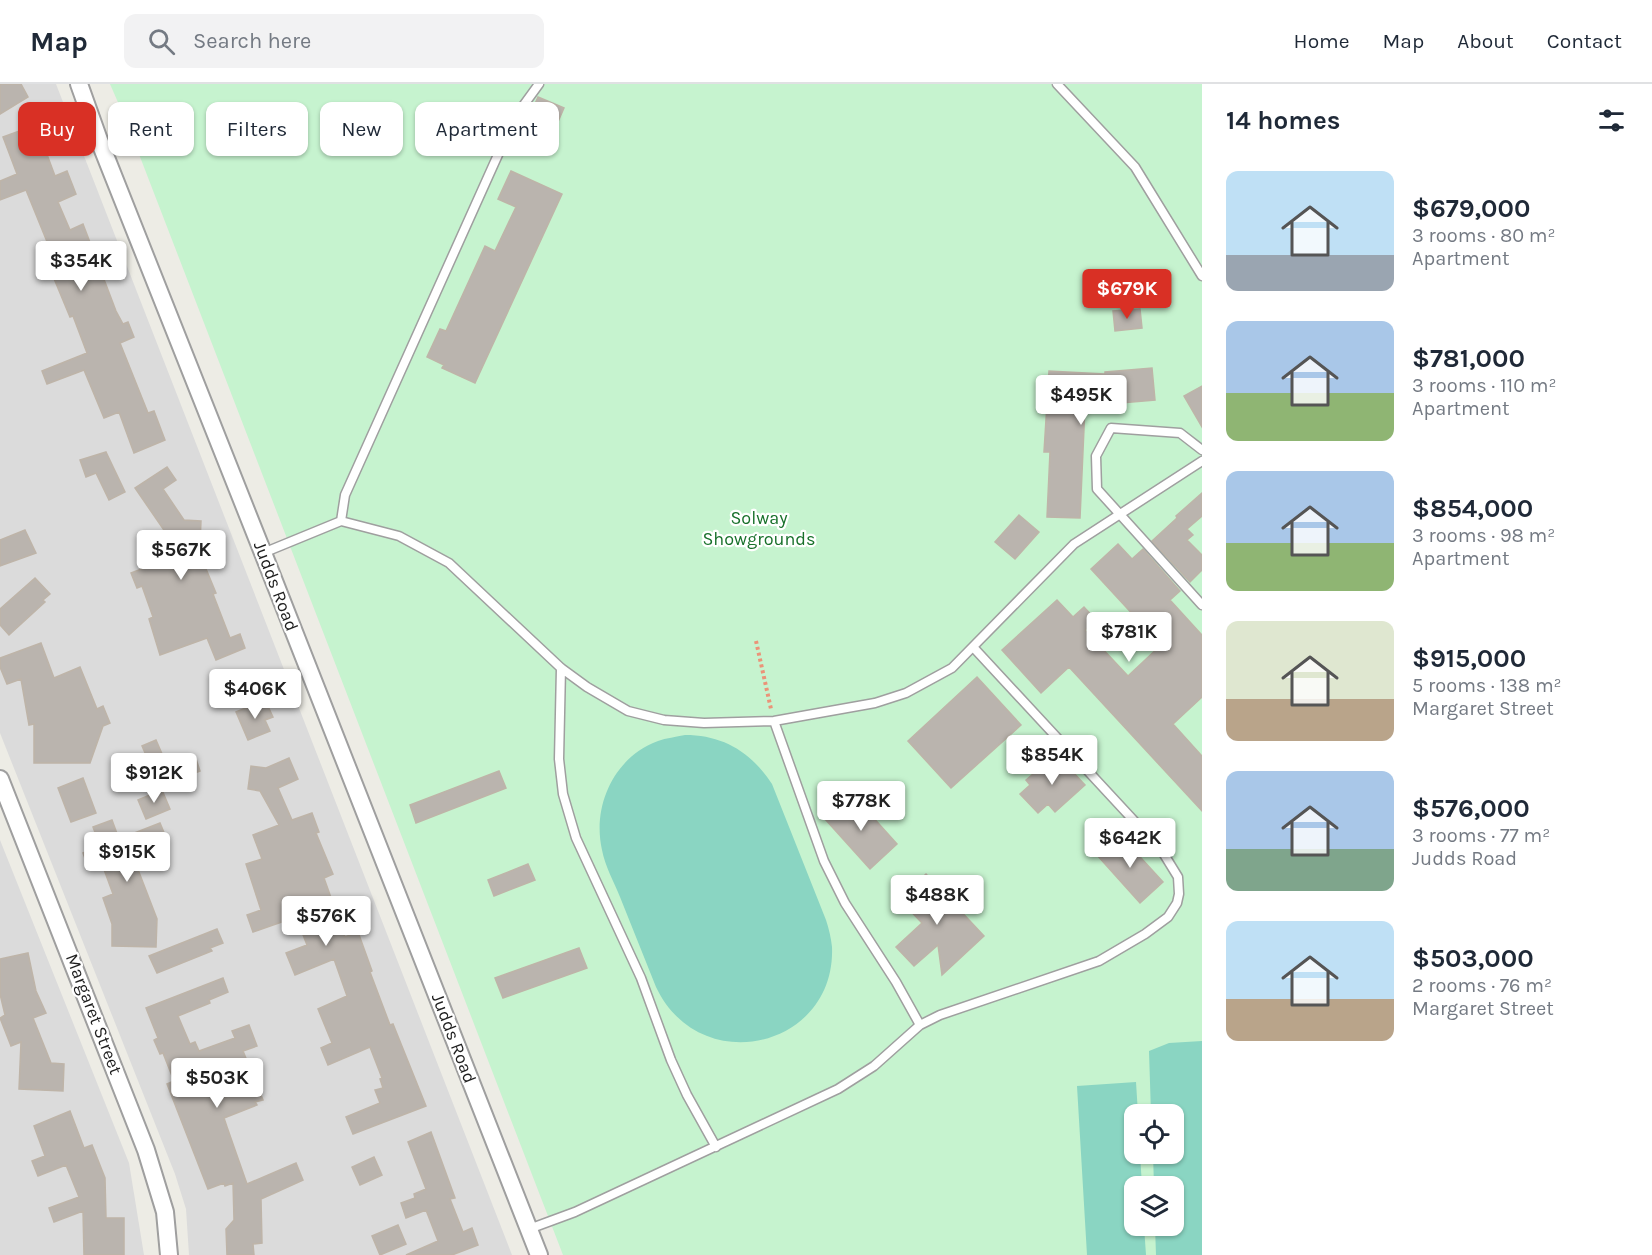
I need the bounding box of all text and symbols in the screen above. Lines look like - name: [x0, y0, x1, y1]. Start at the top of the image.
- search box: [124, 14, 544, 68]
- text: Map: [30, 25, 88, 58]
- icon: search: [145, 25, 178, 58]
- text: Search here: [193, 28, 311, 54]
- text: Home: [1294, 29, 1350, 53]
- text: Map: [1383, 29, 1424, 53]
- text: About: [1457, 29, 1514, 53]
- text: Contact: [1547, 29, 1622, 53]
- chip: Buy: [18, 102, 96, 156]
- chip: Rent: [108, 102, 194, 156]
- chip: Filters: [206, 102, 308, 156]
- chip: New: [320, 102, 403, 156]
- chip: Apartment: [415, 102, 559, 156]
- icon: filters: [1595, 104, 1628, 137]
- text: 14 homes: [1226, 105, 1340, 136]
- text: $679,000: [1412, 193, 1530, 224]
- icon: home: [1274, 195, 1346, 267]
- text: 3 rooms · 80 m²: [1412, 224, 1556, 247]
- pin: $354K: [39, 241, 123, 292]
- text: Apartment: [1412, 247, 1510, 270]
- text: $354K: [50, 249, 112, 272]
- pin: $679K: [1085, 269, 1169, 320]
- text: $679K: [1096, 277, 1158, 300]
- text: $781,000: [1412, 343, 1525, 374]
- icon: home: [1274, 345, 1346, 417]
- text: 3 rooms · 110 m²: [1412, 374, 1557, 397]
- pin: $495K: [1039, 375, 1123, 426]
- text: $495K: [1050, 383, 1112, 406]
- text: Apartment: [1412, 397, 1510, 420]
- text: $854,000: [1412, 493, 1533, 524]
- icon: home: [1274, 495, 1346, 567]
- park label: Solway Showgrounds: [702, 507, 816, 550]
- text: 3 rooms · 98 m²: [1412, 524, 1555, 547]
- pin: $567K: [139, 530, 223, 581]
- text: $567K: [151, 538, 211, 561]
- street label: Judds Road: [249, 538, 303, 634]
- text: Apartment: [1412, 547, 1510, 570]
- pin: $781K: [1087, 612, 1171, 663]
- text: $781K: [1101, 620, 1157, 643]
- text: $915,000: [1412, 643, 1526, 674]
- icon: home: [1274, 645, 1346, 717]
- pin: $406K: [213, 669, 297, 720]
- text: 5 rooms · 138 m²: [1412, 674, 1562, 697]
- text: $406K: [223, 677, 287, 700]
- text: Margaret Street: [1412, 697, 1554, 720]
- pin: $854K: [1010, 735, 1094, 786]
- text: $854K: [1020, 743, 1084, 766]
- pin: $912K: [112, 753, 196, 804]
- text: $912K: [125, 761, 183, 784]
- pin: $778K: [819, 781, 903, 832]
- text: $778K: [831, 789, 891, 812]
- text: $576,000: [1412, 793, 1530, 824]
- icon: home: [1274, 795, 1346, 867]
- pin: $642K: [1088, 818, 1172, 869]
- text: 3 rooms · 77 m²: [1412, 824, 1550, 847]
- text: $642K: [1099, 826, 1162, 849]
- pin: $915K: [85, 832, 169, 883]
- text: $915K: [98, 840, 156, 863]
- text: Judds Road: [1412, 847, 1517, 870]
- pin: $488K: [895, 875, 979, 926]
- text: $488K: [905, 883, 969, 906]
- pin: $576K: [284, 896, 368, 947]
- text: $576K: [296, 904, 356, 927]
- text: $503,000: [1412, 943, 1534, 974]
- icon: home: [1274, 945, 1346, 1017]
- street label: Margaret Street: [61, 950, 127, 1078]
- text: 2 rooms · 76 m²: [1412, 974, 1552, 997]
- street label: Judds Road: [427, 990, 481, 1086]
- text: Margaret Street: [1412, 997, 1554, 1020]
- pin: $503K: [175, 1058, 259, 1109]
- text: $503K: [185, 1066, 249, 1089]
- map controls: [1124, 1104, 1184, 1236]
- button: locate: [1124, 1104, 1184, 1164]
- button: layers: [1124, 1176, 1184, 1236]

